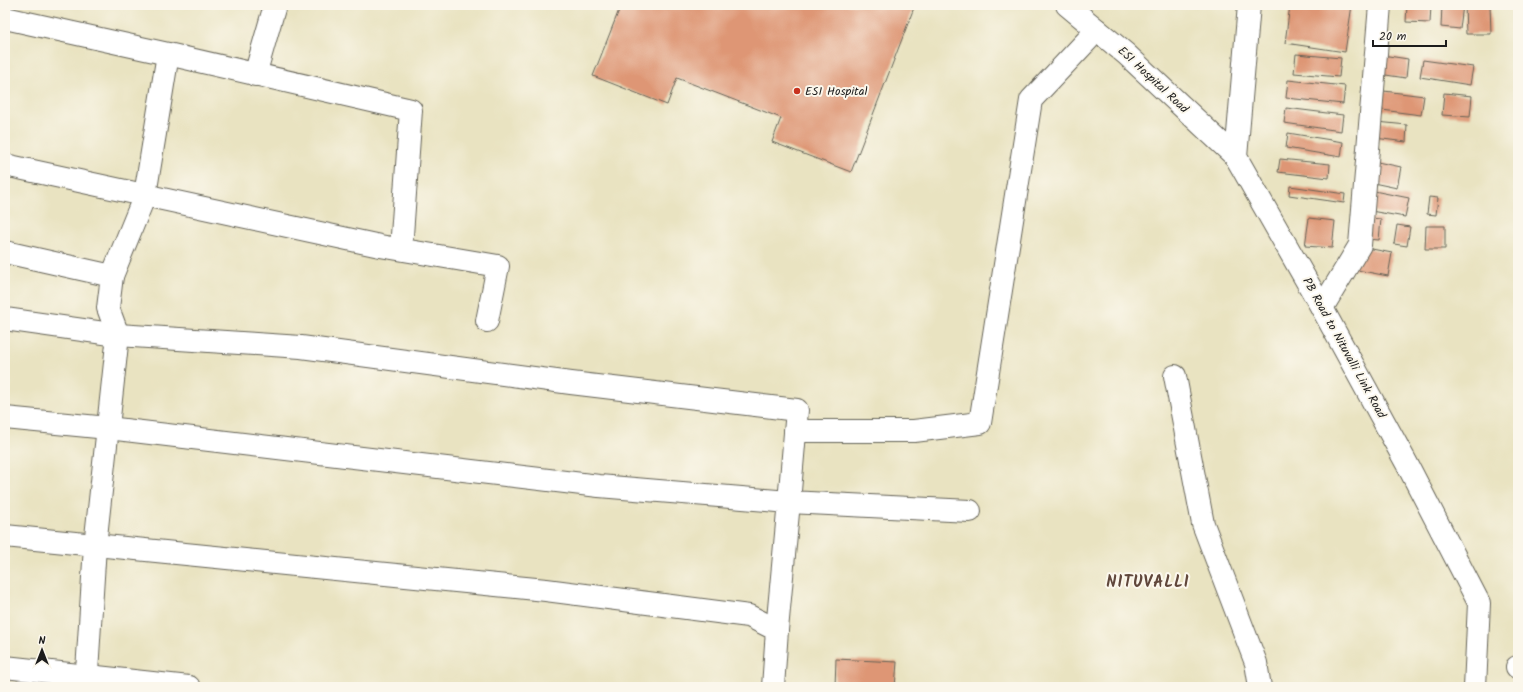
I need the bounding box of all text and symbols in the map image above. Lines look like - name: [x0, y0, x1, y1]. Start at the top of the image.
- scale bar: [1373, 22, 1446, 48]
- text: 20 m: [1379, 27, 1407, 46]
- street label: ESI Hospital Road: [1113, 42, 1194, 119]
- place label: ESI Hospital: [805, 82, 867, 101]
- marker: ESI Hospital: [792, 86, 802, 96]
- street label: PB Road to Nituvalli Link Road: [1297, 274, 1391, 423]
- district label: NITUVALLI: [1106, 570, 1190, 595]
- north arrow: [22, 630, 62, 670]
- text: N: [39, 632, 46, 650]

